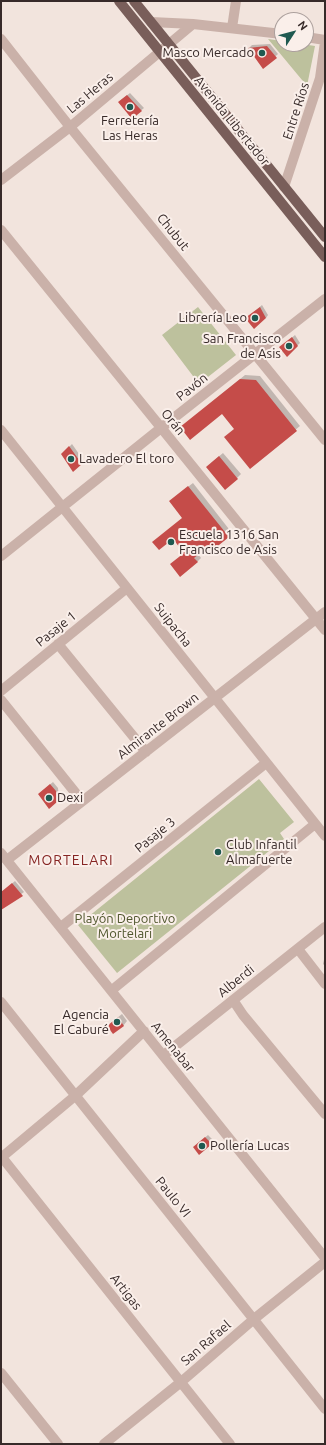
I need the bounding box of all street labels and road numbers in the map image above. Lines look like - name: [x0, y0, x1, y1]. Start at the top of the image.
- street label: Las Heras: [64, 69, 116, 117]
- street label: Avenida Libertador: [191, 73, 273, 169]
- street label: Entre Ríos: [279, 80, 313, 142]
- street label: Chubut: [153, 210, 193, 254]
- street label: Pavón: [173, 370, 211, 404]
- street label: Orán: [158, 406, 188, 438]
- street label: Suipacha: [151, 600, 195, 650]
- street label: Pasaje 1: [33, 608, 79, 650]
- street label: Almirante Brown: [114, 689, 202, 763]
- street label: Pasaje 3: [132, 814, 178, 856]
- street label: Alberdi: [215, 962, 257, 1000]
- street label: Amenabar: [148, 1019, 198, 1075]
- street label: Paulo VI: [152, 1174, 194, 1220]
- street label: Artigas: [107, 1271, 145, 1313]
- street label: San Rafael: [178, 1317, 234, 1369]

